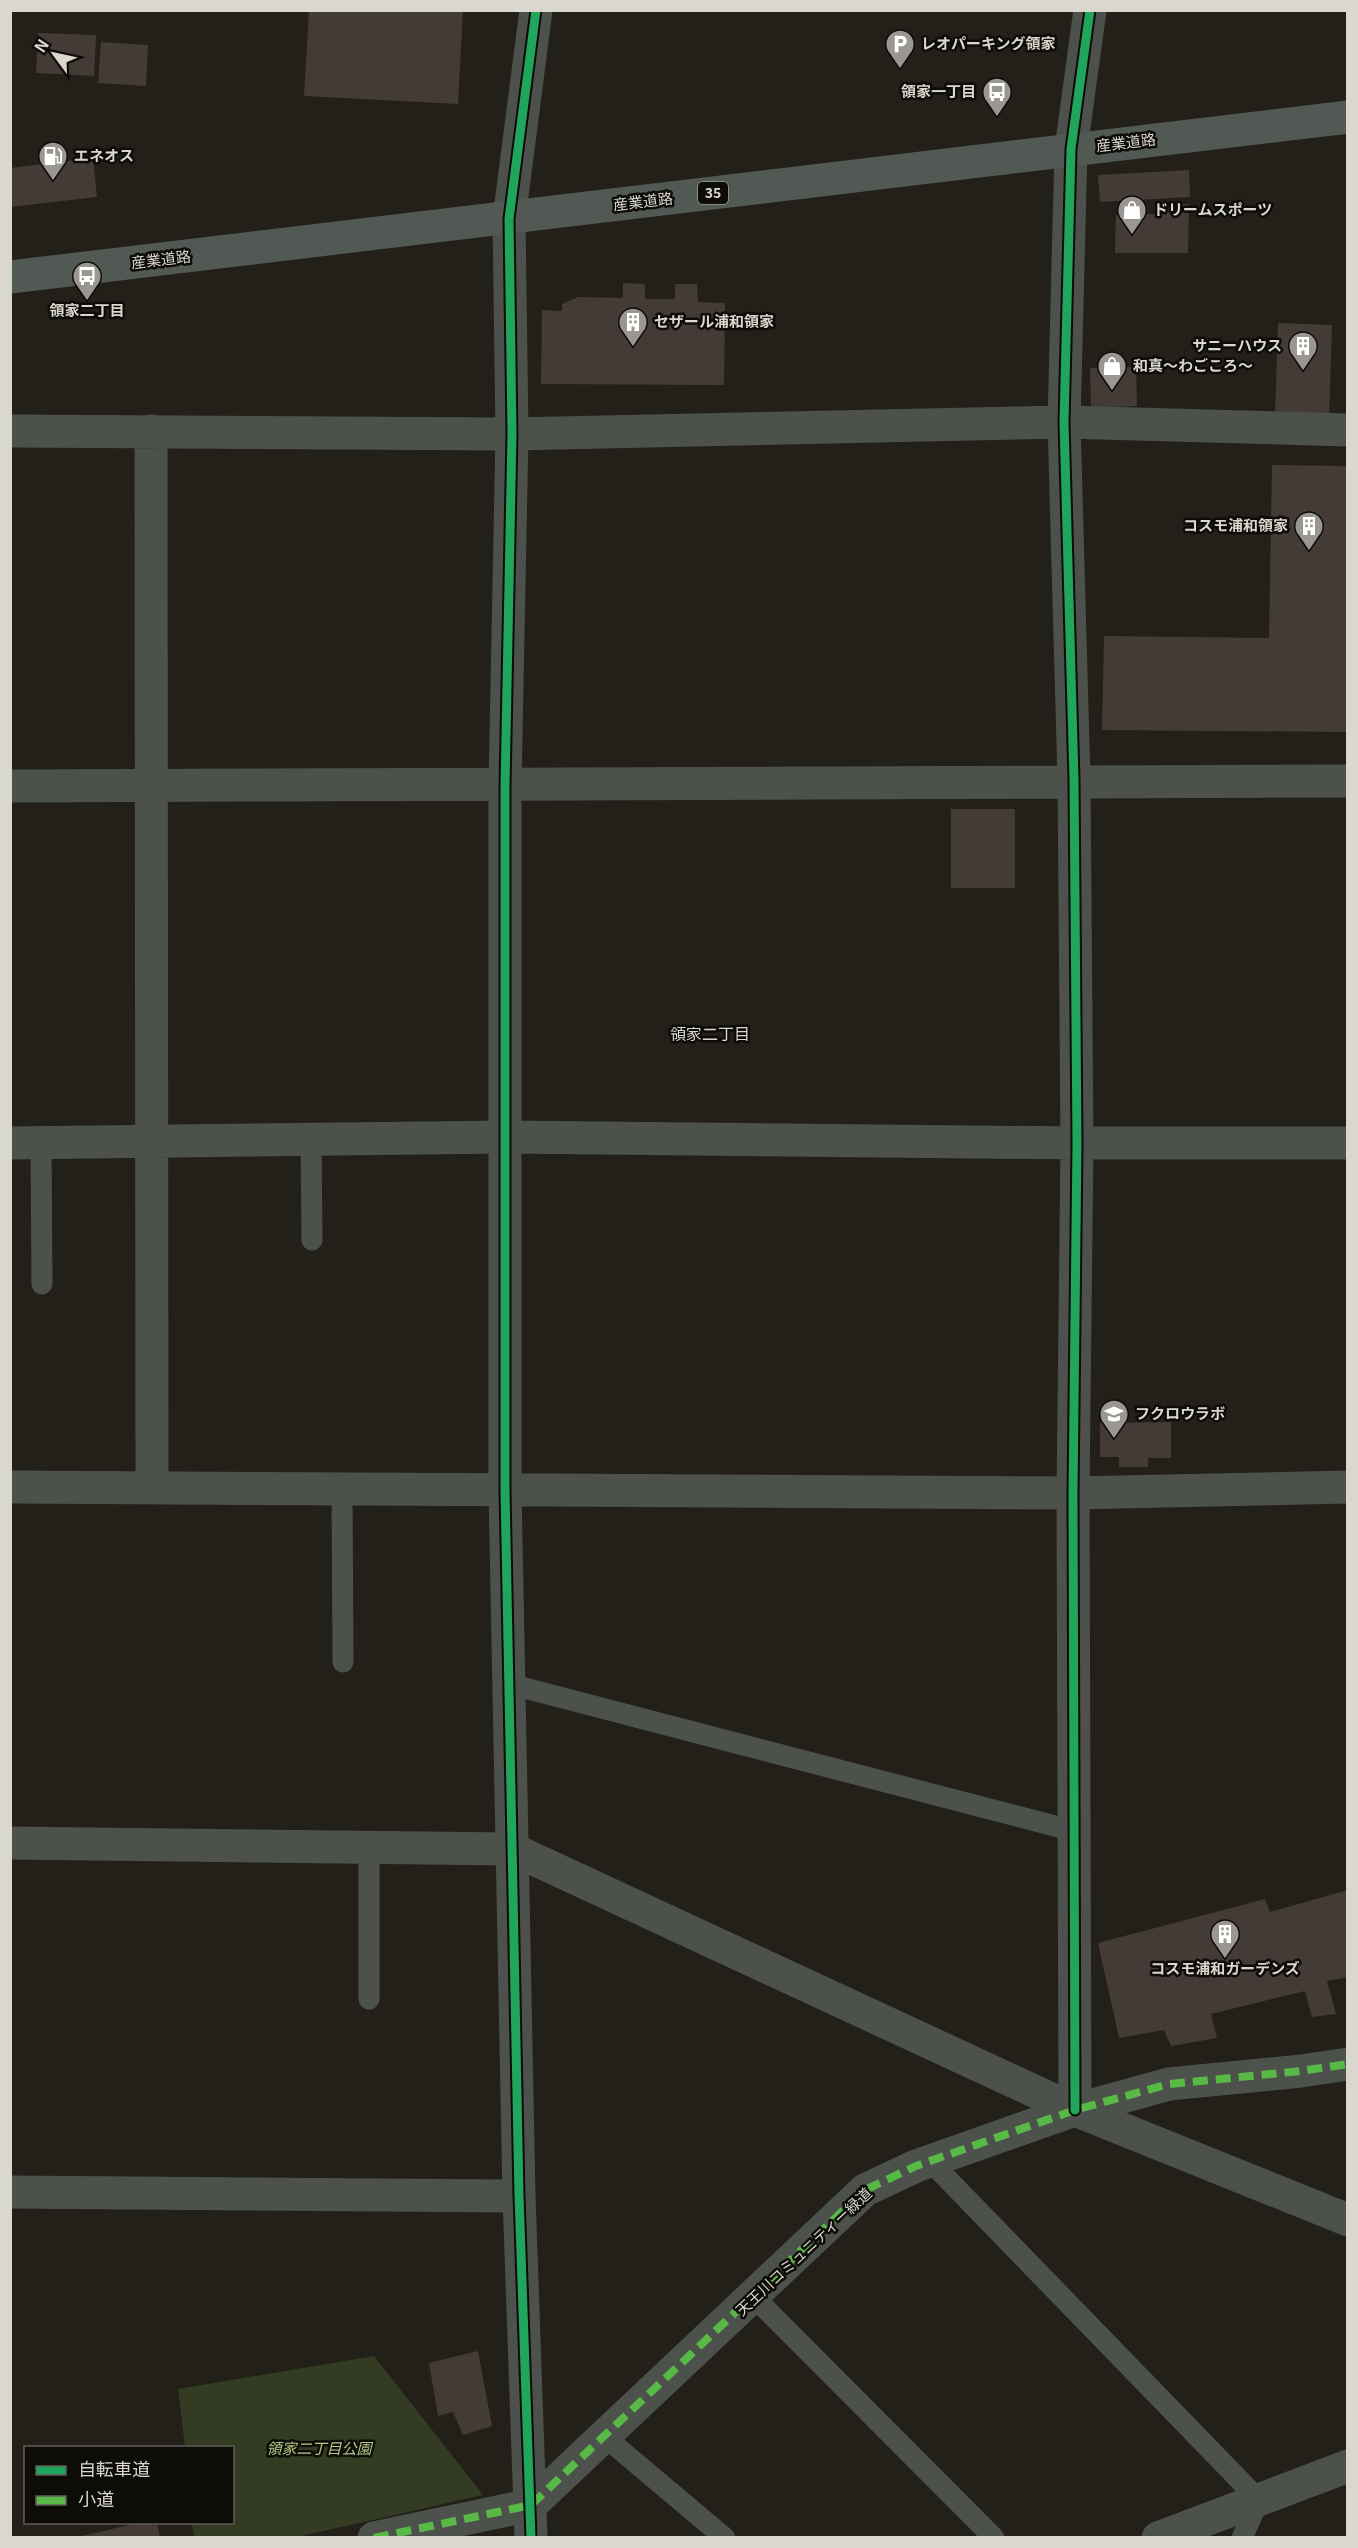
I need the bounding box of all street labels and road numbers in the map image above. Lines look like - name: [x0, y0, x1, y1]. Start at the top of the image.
- street label: 産業道路: [1095, 127, 1157, 156]
- road number: 35: [698, 182, 728, 204]
- street label: 産業道路: [612, 186, 674, 215]
- street label: 産業道路: [130, 244, 192, 273]
- street label: 天王川コミュニティー緑道: [730, 2182, 876, 2320]

